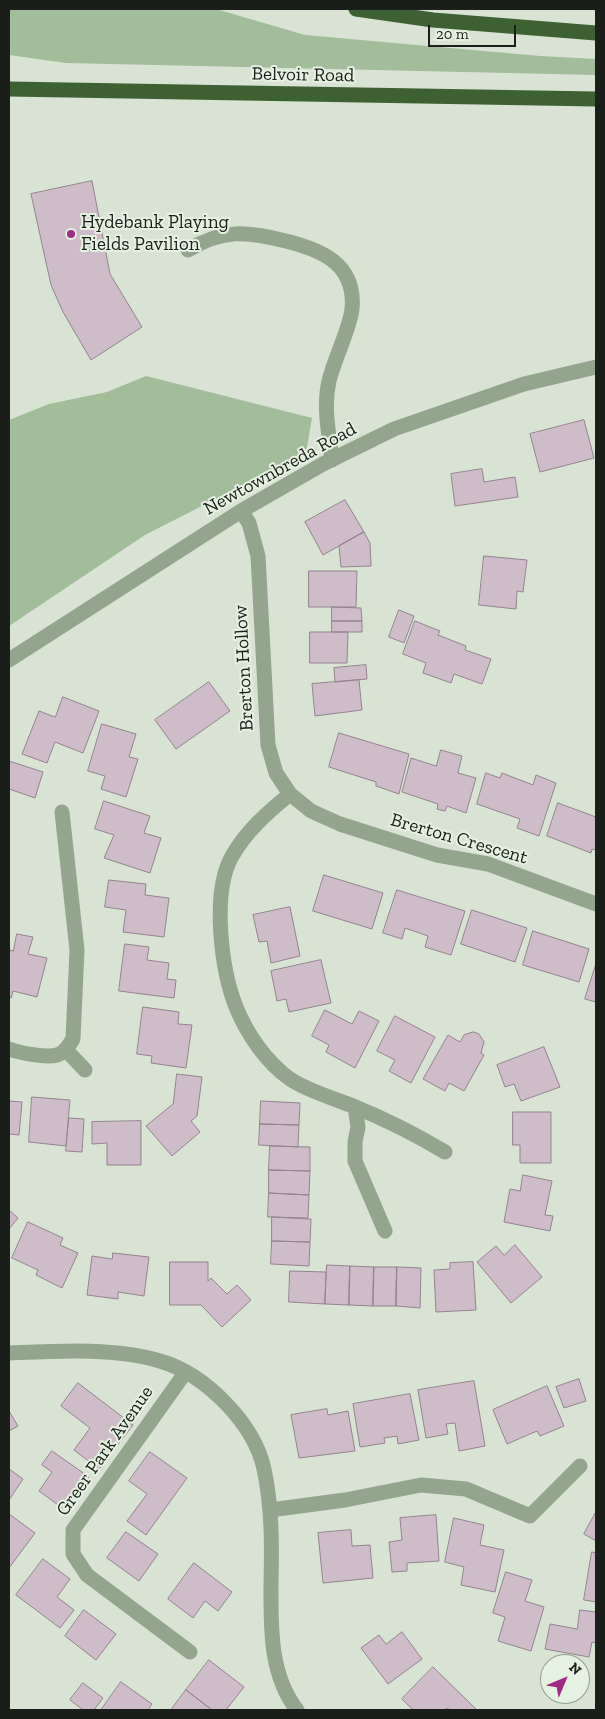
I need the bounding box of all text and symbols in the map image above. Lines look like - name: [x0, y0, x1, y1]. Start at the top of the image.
- scale bar: [430, 15, 518, 47]
- text: 20 m: [436, 25, 469, 43]
- street label: Belvoir Road: [251, 63, 355, 87]
- place label: Hydebank Playing Fields Pavilion: [81, 212, 229, 256]
- marker: Hydebank Playing Fields Pavilion: [65, 228, 77, 240]
- street label: Newtownbreda Road: [200, 418, 360, 520]
- street label: Brerton Hollow: [229, 604, 259, 732]
- street label: Brerton Crescent: [388, 809, 530, 869]
- street label: Greer Park Avenue: [52, 1382, 158, 1520]
- north arrow: [540, 1654, 590, 1704]
- text: N: [565, 1659, 585, 1679]

